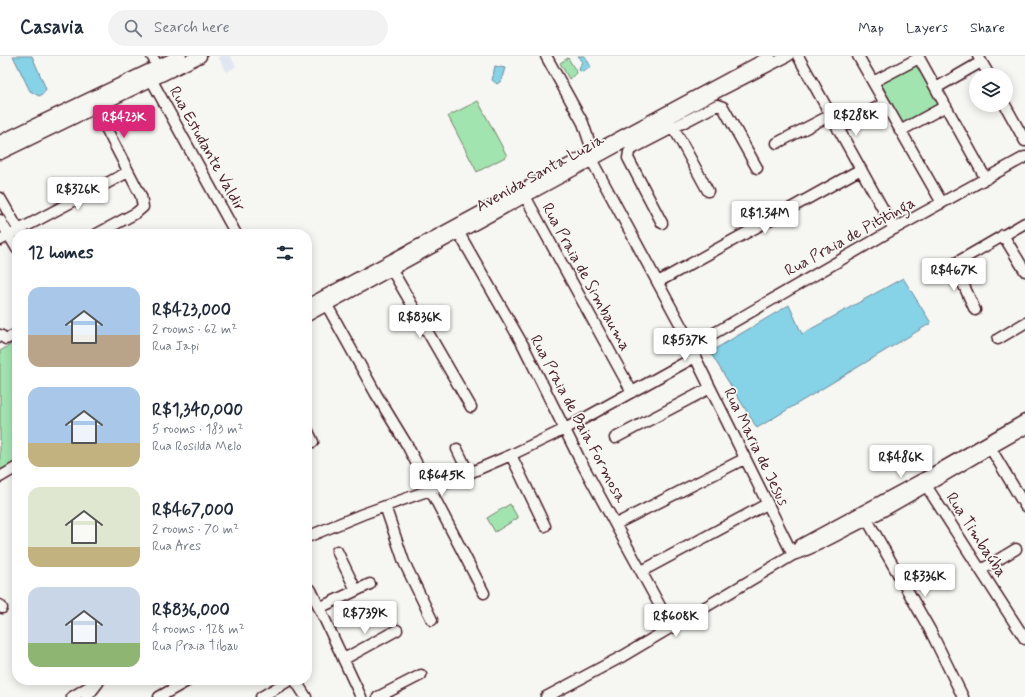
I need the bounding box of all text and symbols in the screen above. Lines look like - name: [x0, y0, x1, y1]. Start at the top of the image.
- search box: [108, 10, 388, 46]
- text: Casavia: [20, 15, 84, 40]
- icon: search: [122, 17, 144, 39]
- text: Search here: [154, 18, 229, 38]
- text: Map: [858, 19, 884, 37]
- text: Layers: [906, 19, 948, 37]
- text: Share: [970, 19, 1005, 37]
- map controls: [969, 68, 1013, 112]
- button: layers: [969, 68, 1013, 112]
- street label: Rua Estudante Valdir: [164, 83, 250, 216]
- pin: R$288K: [823, 103, 889, 137]
- pin: R$423K: [91, 105, 157, 139]
- text: R$288K: [834, 107, 878, 124]
- text: R$423K: [102, 109, 146, 126]
- street label: Avenida Santa Luzia: [472, 129, 608, 217]
- pin: R$326K: [45, 177, 111, 211]
- text: R$326K: [56, 181, 100, 198]
- street label: Rua Praia de Pititinga: [781, 192, 920, 282]
- street label: Rua Praia de Simbauma: [537, 199, 635, 355]
- pin: R$1.34M: [728, 201, 802, 235]
- text: R$1.34M: [741, 205, 789, 222]
- text: 12 homes: [28, 242, 94, 264]
- icon: filters: [274, 242, 296, 264]
- pin: R$467K: [921, 258, 987, 292]
- text: R$467K: [931, 262, 977, 279]
- text: R$423,000: [152, 299, 231, 321]
- icon: home: [60, 303, 108, 351]
- pin: R$836K: [387, 305, 453, 339]
- text: R$836K: [398, 309, 442, 326]
- text: 2 rooms · 62 m²: [152, 321, 237, 338]
- pin: R$537K: [652, 328, 718, 362]
- street label: Rua Praia de Baia Formosa: [525, 332, 631, 507]
- text: R$537K: [663, 332, 707, 349]
- text: Rua Japi: [152, 338, 199, 355]
- street label: Rua Maria de Jesus: [718, 384, 794, 510]
- text: R$1,340,000: [152, 399, 243, 421]
- icon: home: [60, 403, 108, 451]
- text: 5 rooms · 183 m²: [152, 421, 243, 438]
- text: Rua Rosilda Melo: [152, 438, 241, 455]
- pin: R$486K: [868, 445, 934, 479]
- text: R$486K: [878, 449, 924, 466]
- pin: R$645K: [409, 463, 475, 497]
- text: R$645K: [419, 467, 465, 484]
- street label: Rua Timbaúba: [941, 489, 1011, 581]
- text: R$467,000: [152, 499, 234, 521]
- icon: home: [60, 503, 108, 551]
- text: 2 rooms · 70 m²: [152, 521, 239, 538]
- text: Rua Ares: [152, 538, 201, 555]
- pin: R$336K: [892, 564, 958, 598]
- text: R$336K: [904, 568, 946, 585]
- text: R$836,000: [152, 599, 230, 621]
- pin: R$739K: [332, 601, 398, 635]
- icon: home: [60, 603, 108, 651]
- pin: R$608K: [643, 604, 709, 638]
- text: R$739K: [343, 605, 387, 622]
- text: R$608K: [653, 608, 699, 625]
- text: 4 rooms · 128 m²: [152, 621, 244, 638]
- text: Rua Praia Tibau: [152, 638, 238, 655]

